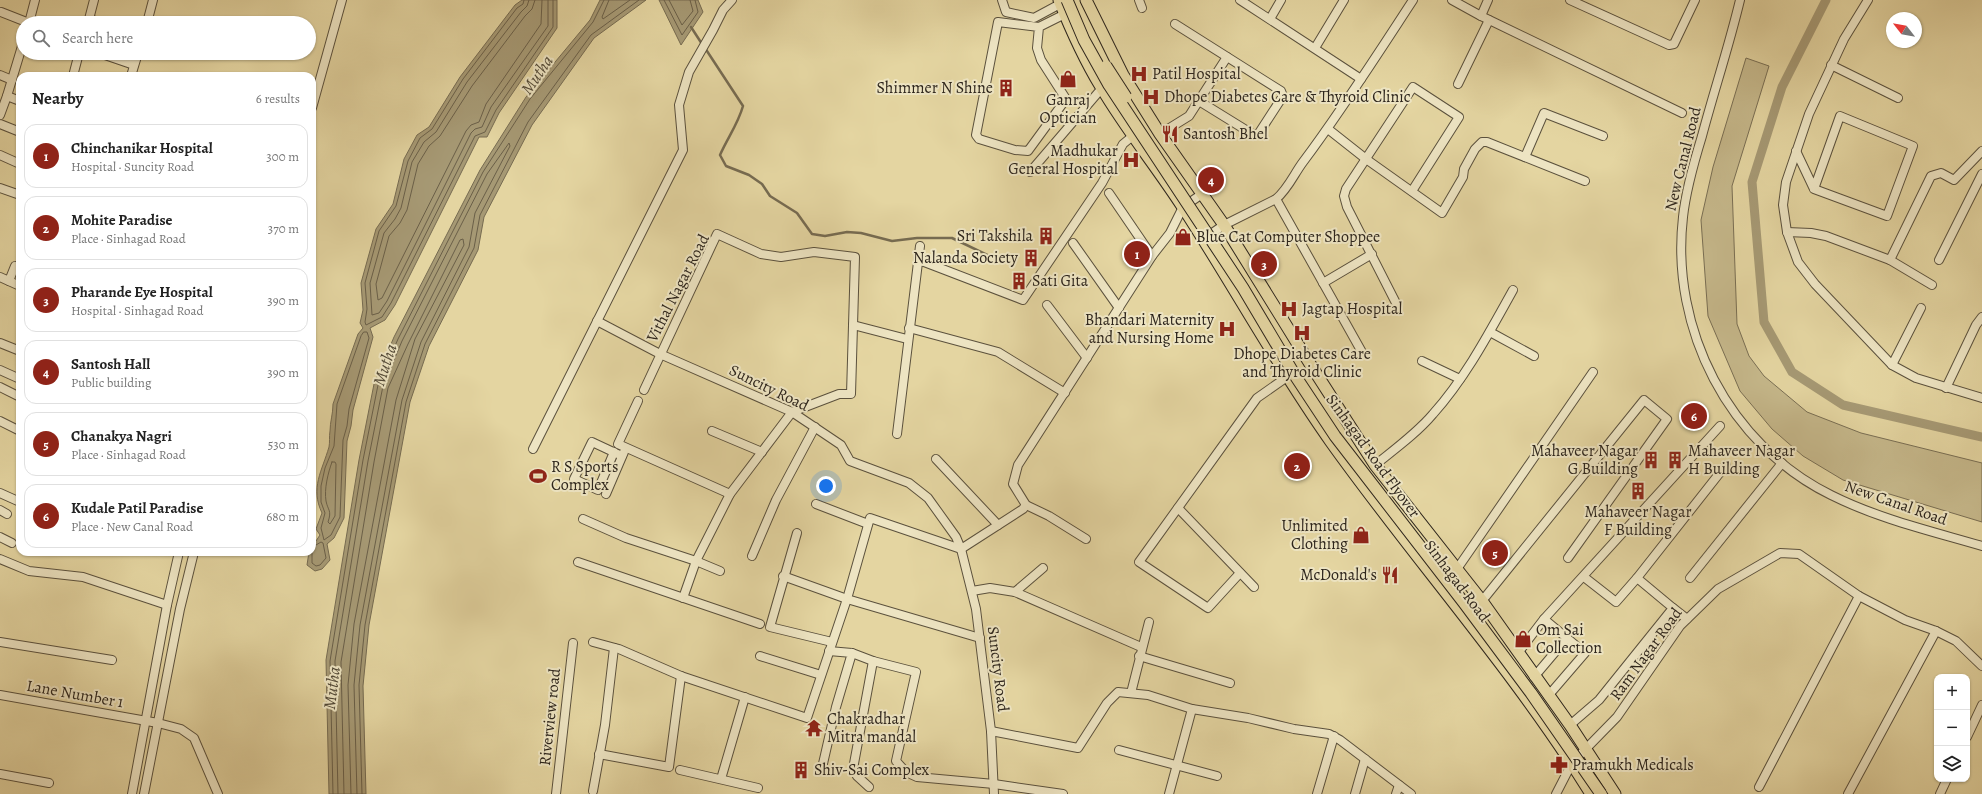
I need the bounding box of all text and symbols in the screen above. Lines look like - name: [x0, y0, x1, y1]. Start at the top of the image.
- north arrow: [1886, 12, 1922, 48]
- search box: [16, 16, 316, 60]
- icon: search: [30, 27, 52, 49]
- text: Search here: [62, 28, 133, 48]
- water label: Mutha: [515, 51, 559, 99]
- place label: Patil Hospital: [1152, 63, 1241, 85]
- hospital icon: Patil Hospital: [1129, 64, 1149, 84]
- shop icon: Ganraj Optician: [1058, 69, 1078, 89]
- place label: Shimmer N Shine: [877, 77, 993, 99]
- building icon: Shimmer N Shine: [996, 78, 1016, 98]
- place label: Dhope Diabetes Care & Thyroid Clinic: [1164, 86, 1411, 108]
- text: Nearby: [32, 87, 83, 110]
- hospital icon: Dhope Diabetes Care & Thyroid Clinic: [1141, 87, 1161, 107]
- place label: Ganraj Optician: [1040, 89, 1097, 129]
- text: 6 results: [256, 90, 300, 107]
- street label: New Canal Road: [1659, 104, 1707, 214]
- place label: Santosh Bhel: [1183, 123, 1268, 145]
- restaurant icon: Santosh Bhel: [1160, 124, 1180, 144]
- text: Chinchanikar Hospital: [71, 138, 213, 158]
- place label: Madhukar General Hospital: [1008, 140, 1118, 180]
- text: 1: [44, 148, 48, 165]
- text: 300 m: [266, 148, 299, 165]
- hospital icon: Madhukar General Hospital: [1121, 150, 1141, 170]
- text: Hospital · Suncity Road: [71, 158, 194, 175]
- pin: 4: [1198, 165, 1224, 195]
- text: Mohite Paradise: [71, 210, 173, 230]
- text: 2: [43, 220, 49, 237]
- text: 370 m: [268, 220, 299, 237]
- place label: Sri Takshila: [957, 225, 1034, 247]
- building icon: Sri Takshila: [1036, 226, 1056, 246]
- place label: Blue Cat Computer Shoppee: [1196, 226, 1380, 248]
- shop icon: Blue Cat Computer Shoppee: [1173, 227, 1193, 247]
- text: Place · Sinhagad Road: [71, 230, 186, 247]
- street label: Vithal Nagar Road: [641, 230, 715, 347]
- pin: 1: [1124, 239, 1150, 269]
- place label: Nalanda Society: [913, 247, 1019, 269]
- building icon: Nalanda Society: [1021, 248, 1041, 268]
- pin: 3: [1251, 249, 1277, 279]
- place label: Sati Gita: [1032, 270, 1089, 292]
- building icon: Sati Gita: [1009, 271, 1029, 291]
- text: Pharande Eye Hospital: [71, 282, 213, 302]
- text: 3: [43, 292, 49, 309]
- text: 390 m: [267, 292, 299, 309]
- place label: Jagtap Hospital: [1302, 298, 1402, 320]
- hospital icon: Jagtap Hospital: [1279, 299, 1299, 319]
- text: Hospital · Sinhagad Road: [71, 302, 204, 319]
- place label: Bhandari Maternity and Nursing Home: [1085, 309, 1215, 349]
- hospital icon: Bhandari Maternity and Nursing Home: [1217, 319, 1237, 339]
- hospital icon: Dhope Diabetes Care and Thyroid Clinic: [1292, 323, 1312, 343]
- water label: Mutha: [367, 341, 403, 389]
- place label: Dhope Diabetes Care and Thyroid Clinic: [1233, 343, 1371, 383]
- text: Santosh Hall: [71, 354, 150, 374]
- street label: Suncity Road: [725, 359, 813, 417]
- text: 4: [43, 364, 49, 381]
- text: 390 m: [267, 364, 299, 381]
- text: Public building: [71, 374, 151, 391]
- street label: Sinhagad Road Flyover: [1321, 390, 1425, 522]
- pin: 6: [1681, 401, 1707, 431]
- text: Chanakya Nagri: [71, 426, 172, 446]
- text: 5: [43, 436, 49, 453]
- text: 530 m: [268, 436, 299, 453]
- place label: Mahaveer Nagar G Building: [1531, 440, 1638, 480]
- place label: Mahaveer Nagar H Building: [1688, 440, 1795, 480]
- text: Place · Sinhagad Road: [71, 446, 186, 463]
- building icon: Mahaveer Nagar G Building: [1641, 450, 1661, 470]
- building icon: Mahaveer Nagar H Building: [1665, 450, 1685, 470]
- pin: 2: [1284, 451, 1310, 481]
- place label: R S Sports Complex: [551, 456, 618, 496]
- sports icon: R S Sports Complex: [528, 466, 548, 486]
- street label: New Canal Road: [1842, 475, 1950, 531]
- your location: [816, 476, 836, 496]
- building icon: Mahaveer Nagar F Building: [1628, 481, 1648, 501]
- text: Kudale Patil Paradise: [71, 498, 203, 518]
- place label: Mahaveer Nagar F Building: [1584, 501, 1692, 541]
- text: 6: [43, 508, 49, 525]
- text: 680 m: [266, 508, 299, 525]
- place label: Unlimited Clothing: [1281, 515, 1348, 555]
- text: Place · New Canal Road: [71, 518, 193, 535]
- shop icon: Unlimited Clothing: [1351, 525, 1371, 545]
- street label: Sinhagad Road: [1419, 535, 1495, 627]
- pin: 5: [1482, 538, 1508, 568]
- place label: McDonald's: [1300, 564, 1377, 586]
- restaurant icon: McDonald's: [1380, 565, 1400, 585]
- street label: Ram Nagar Road: [1605, 603, 1687, 705]
- place label: Om Sai Collection: [1536, 619, 1602, 659]
- street label: Suncity Road: [982, 625, 1014, 713]
- shop icon: Om Sai Collection: [1513, 629, 1533, 649]
- water label: Mutha: [318, 665, 346, 711]
- street label: Riverview road: [534, 667, 566, 767]
- map controls: [1934, 674, 1970, 782]
- button: +: [1934, 674, 1970, 710]
- street label: Lane Number 1: [25, 675, 126, 713]
- place label: Chakradhar Mitra mandal: [827, 708, 916, 748]
- button: −: [1934, 710, 1970, 746]
- temple icon: Chakradhar Mitra mandal: [804, 718, 824, 738]
- button: layers: [1934, 746, 1970, 782]
- place label: Pramukh Medicals: [1572, 754, 1694, 776]
- pharmacy icon: Pramukh Medicals: [1549, 755, 1569, 775]
- place label: Shiv-Sai Complex: [814, 759, 930, 781]
- building icon: Shiv-Sai Complex: [791, 760, 811, 780]

